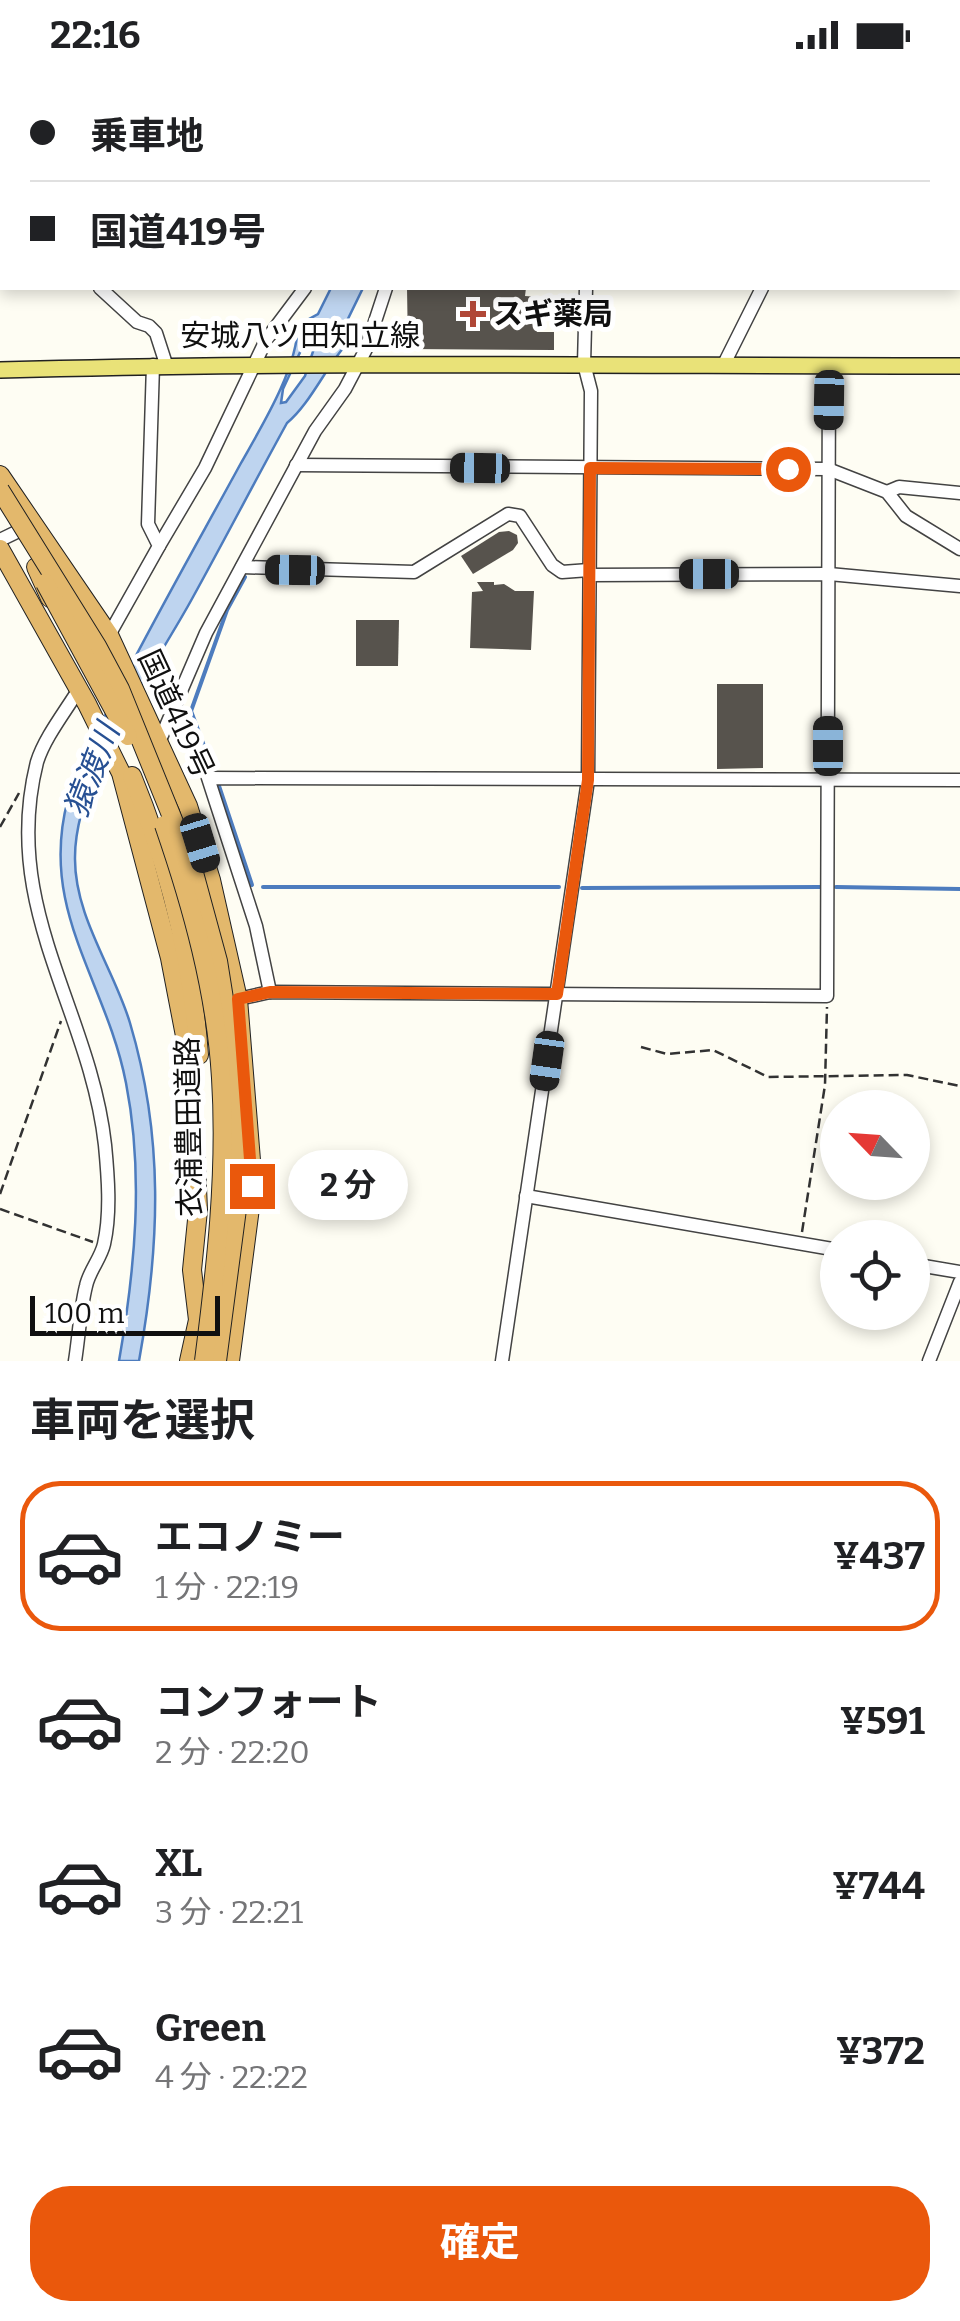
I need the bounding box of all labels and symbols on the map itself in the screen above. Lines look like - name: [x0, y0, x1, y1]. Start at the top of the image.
- place label: スギ薬局: [493, 296, 613, 332]
- marker: スギ薬局: [462, 303, 484, 325]
- street label: 安城八ツ田知立線: [180, 318, 420, 354]
- car: [813, 370, 845, 430]
- route start: [766, 447, 811, 492]
- car: [450, 452, 510, 484]
- car: [265, 554, 325, 586]
- car: [679, 559, 739, 589]
- street label: 国道419号: [131, 644, 221, 784]
- water label: 猿渡川: [57, 716, 128, 822]
- car: [813, 716, 843, 776]
- car: [177, 810, 223, 876]
- car: [528, 1029, 566, 1093]
- street label: 衣浦豊田道路: [169, 1037, 209, 1217]
- north arrow: [820, 1090, 930, 1200]
- callout: 2 分: [287, 1151, 407, 1221]
- route end: [230, 1164, 275, 1209]
- scale bar: [30, 1291, 220, 1336]

